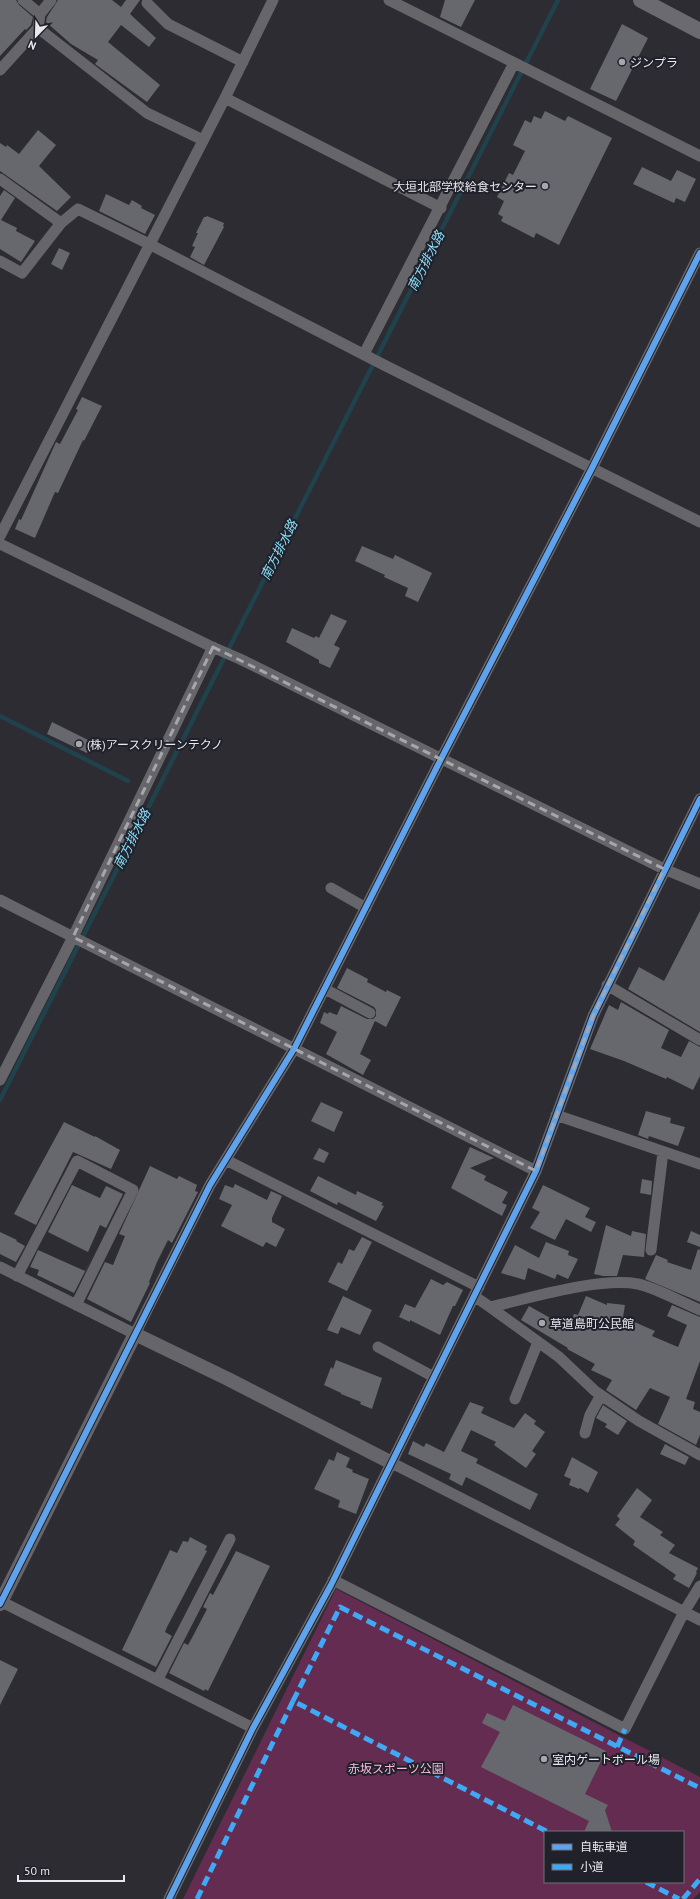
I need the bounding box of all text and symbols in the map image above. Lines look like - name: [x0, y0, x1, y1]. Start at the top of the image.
- north arrow: [16, 16, 56, 56]
- text: N: [26, 37, 38, 53]
- place label: ジンプラ: [630, 55, 678, 70]
- marker: ジンプラ: [617, 57, 627, 67]
- place label: 大垣北部学校給食センター: [393, 179, 537, 194]
- marker: 大垣北部学校給食センター: [540, 181, 550, 191]
- water label: 南方排水路: [404, 227, 449, 294]
- water label: 南方排水路: [257, 516, 302, 583]
- place label: (株)アースクリーンテクノ: [87, 737, 223, 752]
- marker: (株)アースクリーンテクノ: [74, 739, 84, 749]
- water label: 南方排水路: [110, 805, 155, 872]
- place label: 草道島町公民館: [550, 1316, 634, 1331]
- marker: 草道島町公民館: [537, 1318, 547, 1328]
- place label: 室内ゲートボール場: [552, 1752, 660, 1767]
- marker: 室内ゲートボール場: [539, 1754, 549, 1764]
- park label: 赤坂スポーツ公園: [348, 1761, 444, 1776]
- legend: [544, 1831, 684, 1883]
- text: 自転車道: [580, 1839, 628, 1854]
- scale bar: [18, 1857, 124, 1883]
- text: 小道: [580, 1859, 604, 1874]
- text: 50 m: [24, 1863, 50, 1878]

